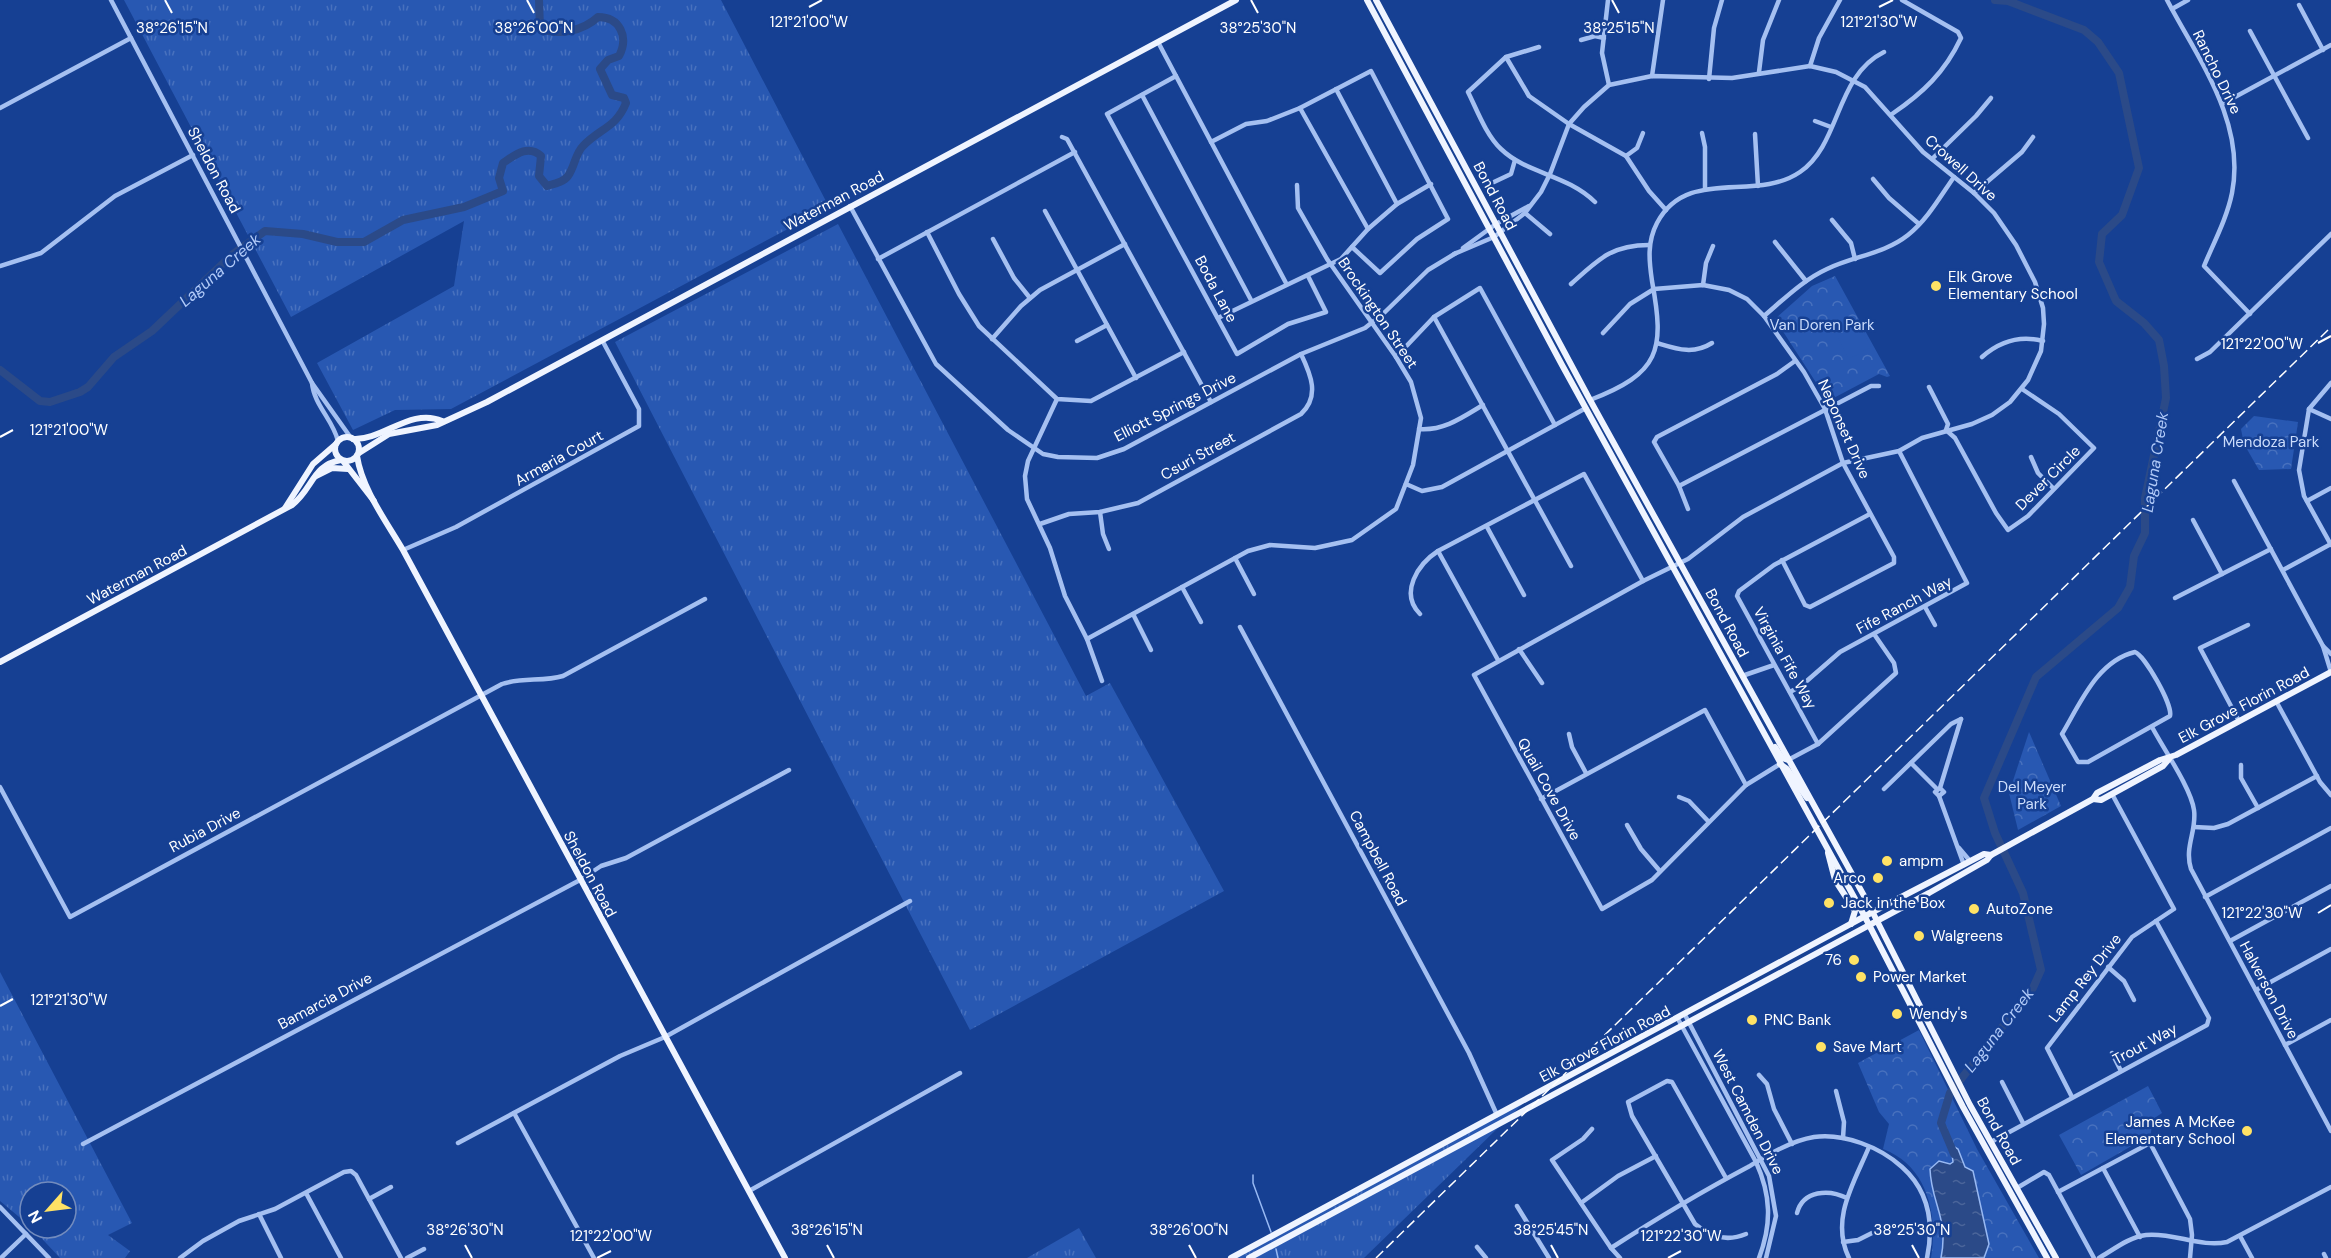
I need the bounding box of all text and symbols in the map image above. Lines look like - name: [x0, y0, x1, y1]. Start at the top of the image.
- text: 121°21'00"W: [770, 12, 849, 32]
- text: 121°21'30"W: [1841, 12, 1918, 32]
- text: 38°26'15"N: [136, 18, 208, 38]
- text: 38°26'00"N: [495, 18, 573, 38]
- text: 38°25'30"N: [1220, 18, 1296, 38]
- text: 38°25'15"N: [1583, 18, 1655, 38]
- street label: Rancho Drive: [2188, 27, 2246, 117]
- street label: Sheldon Road: [183, 123, 245, 217]
- street label: Crowell Drive: [1921, 130, 2001, 206]
- street label: Bond Road: [1469, 158, 1521, 234]
- street label: Waterman Road: [781, 166, 887, 236]
- water label: Laguna Creek: [175, 228, 266, 311]
- street label: Boda Lane: [1190, 252, 1242, 326]
- street label: Brockington Street: [1333, 254, 1423, 372]
- place label: Elk Grove Elementary School: [1948, 267, 2078, 304]
- marker: Elk Grove Elementary School: [1929, 279, 1943, 293]
- park label: Van Doren Park: [1769, 315, 1875, 335]
- text: 121°22'00"W: [2221, 334, 2304, 354]
- street label: Elliott Springs Drive: [1111, 368, 1239, 446]
- street label: Neponset Drive: [1813, 376, 1875, 482]
- water label: Laguna Creek: [2137, 409, 2173, 514]
- text: 121°21'00"W: [30, 420, 109, 440]
- street label: Armaria Court: [511, 425, 607, 491]
- street label: Csuri Street: [1157, 427, 1239, 485]
- park label: Mendoza Park: [2223, 432, 2320, 452]
- street label: Dever Circle: [2011, 441, 2085, 515]
- street label: Waterman Road: [84, 540, 190, 610]
- street label: Fife Ranch Way: [1853, 571, 1956, 639]
- street label: Bond Road: [1701, 585, 1753, 661]
- street label: Virginia Fife Way: [1749, 603, 1822, 713]
- street label: Elk Grove Florin Road: [2175, 662, 2313, 748]
- street label: Quail Cove Drive: [1513, 734, 1585, 844]
- park label: Del Meyer Park: [1998, 777, 2067, 814]
- street label: Rubia Drive: [166, 803, 244, 857]
- street label: Campbell Road: [1344, 807, 1412, 909]
- street label: Sheldon Road: [559, 827, 621, 921]
- place label: ampm: [1899, 851, 1943, 871]
- marker: ampm: [1880, 854, 1894, 868]
- place label: Arco: [1833, 868, 1866, 888]
- marker: Arco: [1871, 871, 1885, 885]
- place label: Jack in the Box: [1841, 893, 1946, 913]
- marker: Jack in the Box: [1822, 896, 1836, 910]
- place label: AutoZone: [1986, 899, 2053, 919]
- marker: AutoZone: [1967, 902, 1981, 916]
- text: 121°22'30"W: [2222, 903, 2303, 923]
- place label: Walgreens: [1931, 926, 2003, 946]
- marker: Walgreens: [1912, 929, 1926, 943]
- street label: Lamp Rey Drive: [2044, 930, 2126, 1026]
- street label: Halverson Drive: [2235, 938, 2303, 1042]
- place label: 76: [1825, 950, 1842, 970]
- marker: 76: [1847, 953, 1861, 967]
- place label: Power Market: [1873, 967, 1967, 987]
- street label: Bamarcia Drive: [274, 968, 376, 1034]
- marker: Power Market: [1854, 970, 1868, 984]
- water label: Laguna Creek: [1959, 983, 2039, 1076]
- text: 121°21'30"W: [31, 990, 108, 1010]
- street label: Elk Grove Florin Road: [1536, 1001, 1674, 1087]
- place label: Wendy's: [1909, 1004, 1968, 1024]
- marker: Wendy's: [1890, 1007, 1904, 1021]
- place label: PNC Bank: [1764, 1010, 1832, 1030]
- marker: PNC Bank: [1745, 1013, 1759, 1027]
- street label: Trout Way: [2109, 1018, 2181, 1069]
- place label: Save Mart: [1833, 1037, 1902, 1057]
- marker: Save Mart: [1814, 1040, 1828, 1054]
- street label: West Camden Drive: [1708, 1046, 1788, 1178]
- street label: Bond Road: [1972, 1093, 2026, 1169]
- place label: James A McKee Elementary School: [2105, 1112, 2235, 1149]
- marker: James A McKee Elementary School: [2240, 1124, 2254, 1138]
- north arrow: [18, 1180, 78, 1240]
- text: N: [23, 1207, 47, 1227]
- text: 38°26'30"N: [426, 1220, 504, 1240]
- text: 38°26'15"N: [791, 1220, 863, 1240]
- text: 38°26'00"N: [1150, 1220, 1228, 1240]
- text: 38°25'45"N: [1514, 1220, 1589, 1240]
- text: 38°25'30"N: [1874, 1220, 1950, 1240]
- text: 121°22'00"W: [570, 1226, 653, 1246]
- text: 121°22'30"W: [1641, 1226, 1722, 1246]

